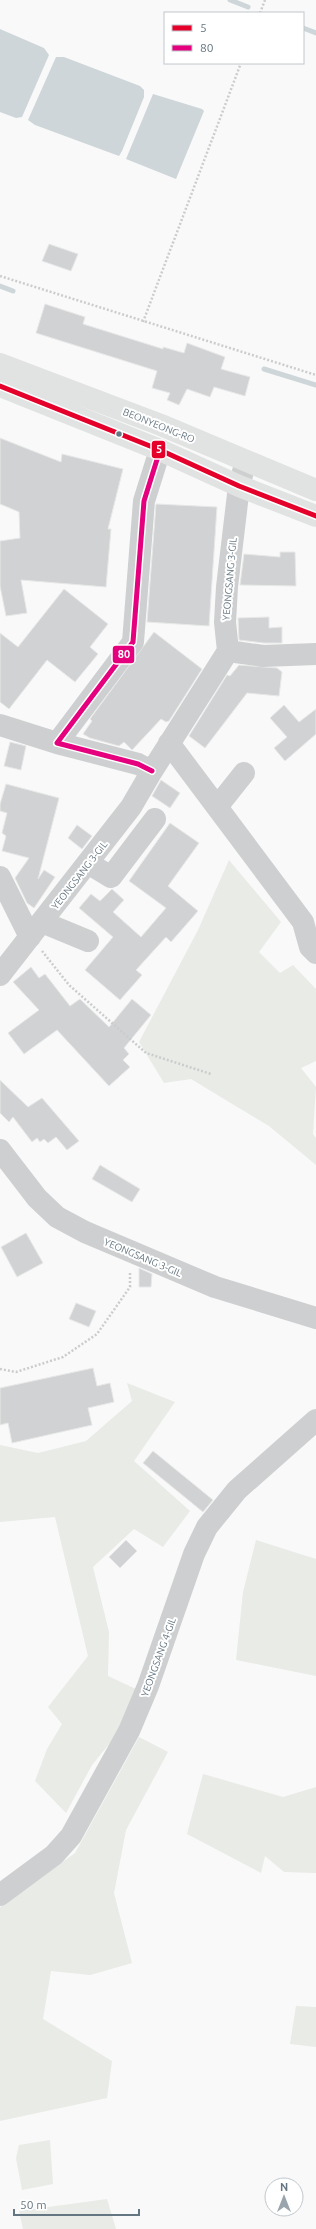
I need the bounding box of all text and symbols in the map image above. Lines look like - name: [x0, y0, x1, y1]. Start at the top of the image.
- legend: [164, 12, 304, 64]
- text: 5: [200, 21, 207, 34]
- text: 80: [200, 41, 214, 54]
- street label: BEONYEONG-RO: [121, 406, 196, 445]
- unlabelled marker: [114, 429, 124, 439]
- line badge: 5: [151, 440, 166, 459]
- text: 5: [156, 443, 162, 455]
- street label: YEONGSANG 3-GIL: [220, 537, 239, 621]
- line badge: 80: [112, 645, 135, 664]
- text: 80: [118, 648, 130, 660]
- street label: YEONGSANG 3-GIL: [49, 839, 109, 912]
- street label: YEONGSANG 3-GIL: [102, 1236, 183, 1279]
- street label: YEONGSANG 4-GIL: [139, 1616, 178, 1698]
- north arrow: [264, 2177, 304, 2217]
- text: N: [280, 2181, 288, 2193]
- scale bar: [14, 2191, 139, 2217]
- text: 50 m: [20, 2198, 47, 2211]

